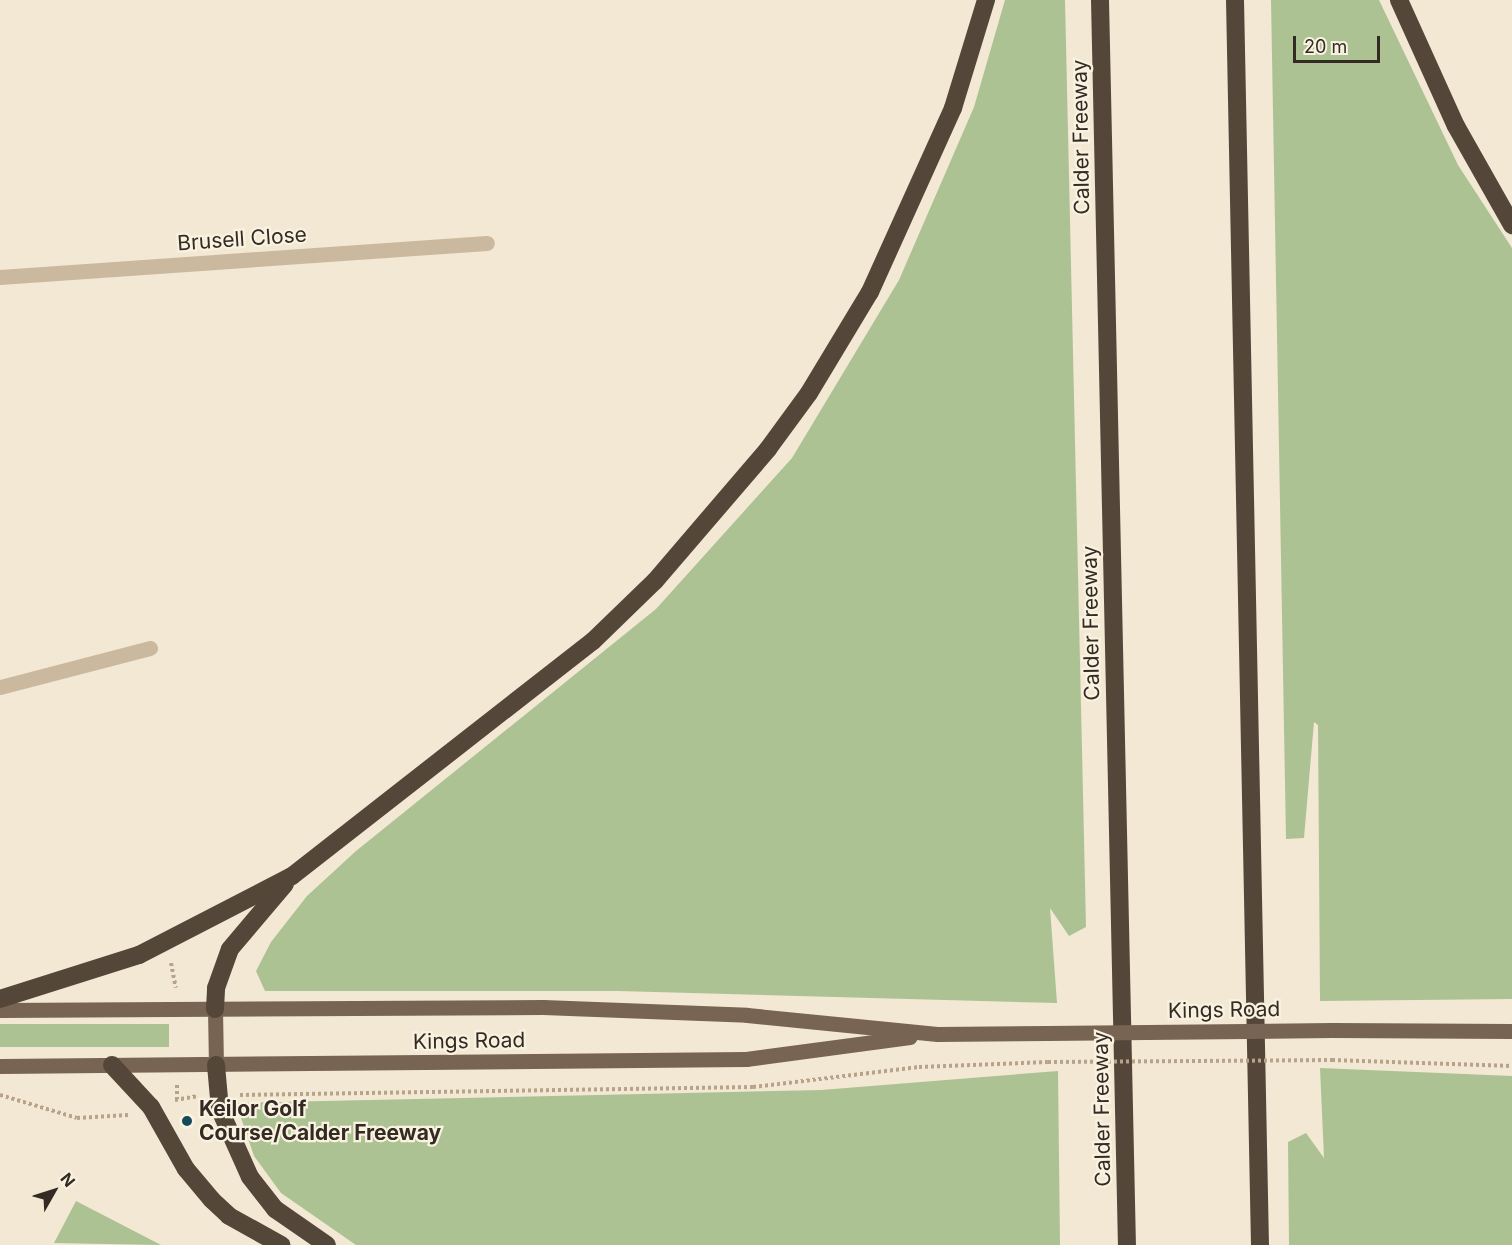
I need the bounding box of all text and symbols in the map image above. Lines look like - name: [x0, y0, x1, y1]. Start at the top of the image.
- scale bar: [1296, 24, 1383, 62]
- text: 20 m: [1304, 36, 1347, 57]
- street label: Calder Freeway: [1067, 59, 1095, 215]
- street label: Brusell Close: [176, 222, 308, 256]
- street label: Calder Freeway: [1077, 545, 1105, 701]
- street label: Kings Road: [1168, 996, 1280, 1024]
- street label: Kings Road: [413, 1027, 525, 1055]
- street label: Calder Freeway: [1088, 1031, 1116, 1187]
- place label: Keilor Golf Course/Calder Freeway: [199, 1096, 441, 1146]
- marker: Keilor Golf Course/Calder Freeway: [180, 1114, 194, 1128]
- north arrow: [24, 1161, 84, 1221]
- text: N: [56, 1169, 80, 1191]

